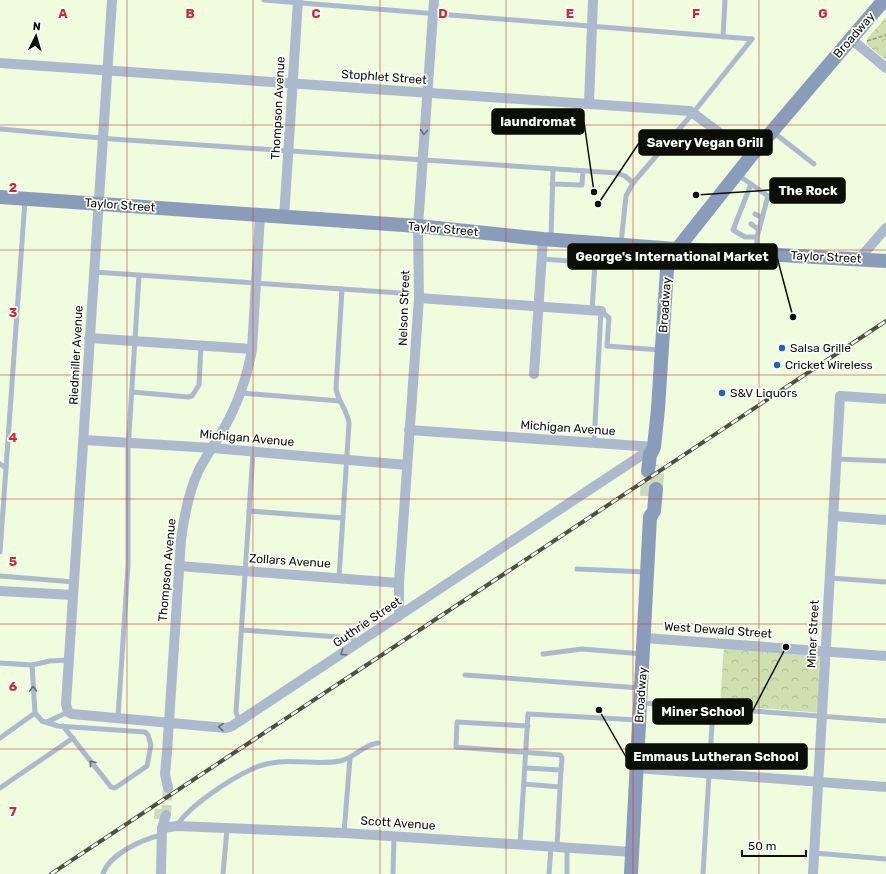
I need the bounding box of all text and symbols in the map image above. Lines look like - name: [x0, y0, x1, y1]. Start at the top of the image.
- text: A: [58, 6, 68, 21]
- text: B: [185, 6, 195, 21]
- text: C: [311, 6, 321, 21]
- text: D: [438, 6, 448, 21]
- text: E: [566, 6, 574, 21]
- text: F: [692, 6, 700, 21]
- text: G: [818, 6, 828, 21]
- street label: Broadway: [830, 9, 878, 61]
- north arrow: [16, 16, 56, 56]
- text: N: [32, 20, 41, 33]
- street label: Thompson Avenue: [268, 56, 288, 160]
- street label: Stophlet Street: [341, 67, 427, 87]
- callout: laundromat: [492, 109, 584, 134]
- text: laundromat: [500, 114, 576, 129]
- one-way arrow: [420, 129, 429, 135]
- callout: Savery Vegan Grill: [639, 130, 772, 155]
- text: Savery Vegan Grill: [647, 135, 763, 150]
- callout: The Rock: [770, 178, 845, 203]
- text: 2: [9, 180, 17, 195]
- text: The Rock: [778, 183, 838, 198]
- street label: Taylor Street: [84, 196, 156, 214]
- street label: Taylor Street: [407, 219, 479, 239]
- callout: George's International Market: [568, 244, 777, 269]
- street label: Taylor Street: [790, 248, 862, 266]
- text: George's International Market: [575, 249, 769, 264]
- street label: Nelson Street: [396, 270, 412, 346]
- street label: Broadway: [656, 276, 674, 333]
- text: 3: [9, 305, 18, 320]
- street label: Riedmiller Avenue: [66, 305, 86, 405]
- place label: Salsa Grille: [790, 341, 851, 355]
- marker: Salsa Grille: [777, 343, 787, 353]
- place label: Cricket Wireless: [785, 358, 873, 372]
- marker: Cricket Wireless: [772, 360, 782, 370]
- place label: S&V Liquors: [730, 386, 797, 400]
- marker: S&V Liquors: [717, 388, 727, 398]
- street label: Michigan Avenue: [520, 418, 616, 438]
- street label: Michigan Avenue: [199, 427, 295, 449]
- text: 4: [9, 430, 18, 445]
- street label: Thompson Avenue: [156, 517, 179, 622]
- street label: Zollars Avenue: [249, 551, 332, 571]
- text: 5: [9, 554, 17, 569]
- street label: Guthrie Street: [330, 594, 404, 650]
- street label: Miner Street: [804, 599, 822, 668]
- street label: West Dewald Street: [663, 619, 773, 641]
- one-way arrow: [341, 648, 348, 655]
- street label: Broadway: [632, 666, 650, 723]
- text: 6: [9, 679, 18, 694]
- one-way arrow: [29, 686, 38, 692]
- callout: Miner School: [653, 699, 752, 724]
- text: Miner School: [661, 704, 745, 719]
- one-way arrow: [218, 723, 224, 731]
- callout: Emmaus Lutheran School: [626, 744, 807, 769]
- text: Emmaus Lutheran School: [633, 749, 799, 764]
- one-way arrow: [89, 761, 96, 768]
- text: 7: [9, 804, 17, 819]
- street label: Scott Avenue: [360, 813, 436, 833]
- scale bar: [742, 832, 806, 858]
- text: 50 m: [748, 839, 776, 853]

